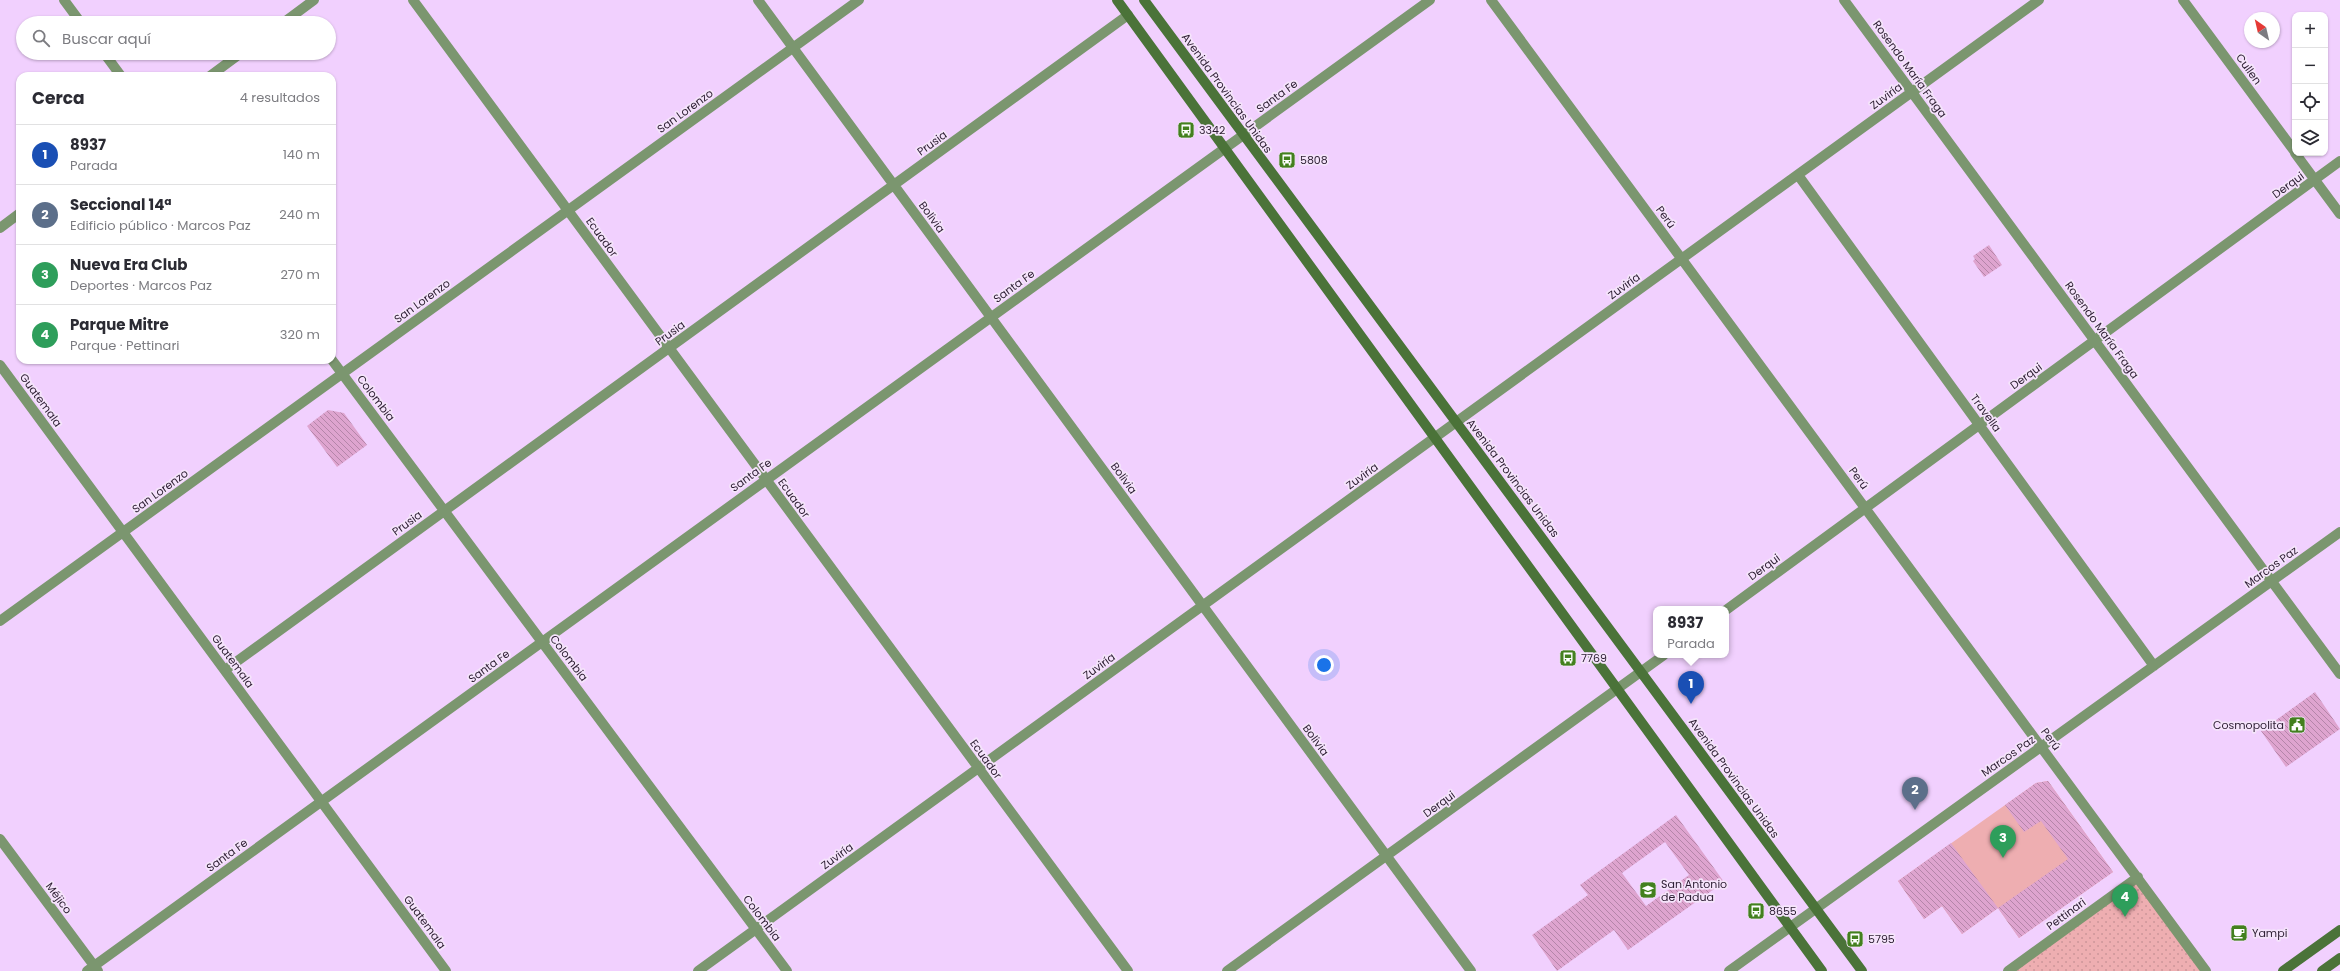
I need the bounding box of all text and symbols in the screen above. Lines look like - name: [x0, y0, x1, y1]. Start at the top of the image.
- north arrow: [2244, 12, 2280, 48]
- map controls: [2292, 12, 2328, 156]
- button: +: [2292, 12, 2328, 48]
- search box: [16, 16, 336, 60]
- street label: Rosendo María Fraga: [1869, 17, 1951, 121]
- icon: search: [30, 27, 52, 49]
- text: Buscar aquí: [62, 28, 151, 49]
- street label: Avenida Provincias Unidas: [1178, 30, 1276, 156]
- button: −: [2292, 48, 2328, 84]
- street label: Cullen: [2232, 50, 2266, 88]
- street label: Santa Fe: [1253, 75, 1301, 116]
- street label: Zuviría: [1867, 79, 1905, 113]
- button: locate: [2292, 84, 2328, 120]
- street label: San Lorenzo: [654, 85, 716, 137]
- text: Cerca: [32, 86, 85, 110]
- text: 4 resultados: [240, 88, 320, 107]
- bus stop icon: 3342: [1176, 120, 1196, 140]
- button: layers: [2292, 120, 2328, 156]
- place label: 3342: [1199, 122, 1225, 138]
- street label: Prusia: [914, 127, 950, 159]
- text: 8937: [70, 134, 106, 155]
- text: 1: [43, 145, 47, 164]
- text: 140 m: [283, 145, 320, 164]
- bus stop icon: 5808: [1277, 150, 1297, 170]
- place label: 5808: [1300, 152, 1328, 168]
- text: Parada: [70, 156, 118, 175]
- street label: Derqui: [2269, 168, 2307, 202]
- text: Seccional 14ª: [70, 194, 171, 215]
- street label: Bolivia: [915, 198, 949, 236]
- street label: Perú: [1652, 202, 1680, 232]
- text: 2: [41, 205, 49, 224]
- text: 240 m: [279, 205, 320, 224]
- street label: Ecuador: [582, 214, 622, 260]
- text: Edificio público · Marcos Paz: [70, 216, 251, 235]
- text: Nueva Era Club: [70, 254, 187, 275]
- text: 3: [41, 265, 49, 284]
- text: 270 m: [280, 265, 320, 284]
- street label: Santa Fe: [990, 265, 1038, 306]
- street label: Zuviría: [1605, 269, 1643, 303]
- street label: San Lorenzo: [391, 275, 453, 327]
- text: Deportes · Marcos Paz: [70, 276, 212, 295]
- street label: Rosendo María Fraga: [2061, 278, 2143, 382]
- text: Parque Mitre: [70, 314, 169, 335]
- street label: Prusia: [652, 317, 688, 349]
- text: 4: [41, 325, 49, 344]
- text: 320 m: [280, 325, 320, 344]
- text: Parque · Pettinari: [70, 336, 179, 355]
- street label: Derqui: [2007, 359, 2045, 393]
- street label: Guatemala: [16, 370, 66, 430]
- street label: Colombia: [353, 372, 399, 424]
- street label: Travella: [1967, 391, 2005, 435]
- street label: Avenida Provincias Unidas: [1463, 415, 1563, 541]
- street label: Santa Fe: [727, 454, 775, 495]
- street label: Bolivia: [1107, 459, 1141, 497]
- street label: Zuviría: [1343, 459, 1381, 493]
- street label: Perú: [1845, 463, 1873, 493]
- street label: San Lorenzo: [129, 465, 191, 517]
- street label: Ecuador: [774, 475, 814, 521]
- street label: Prusia: [389, 507, 425, 539]
- street label: Marcos Paz: [2241, 542, 2301, 592]
- street label: Derqui: [1745, 550, 1783, 584]
- popup: [1653, 606, 1729, 658]
- text: 8937: [1667, 612, 1703, 633]
- street label: Guatemala: [208, 631, 258, 691]
- street label: Colombia: [546, 632, 592, 684]
- text: Parada: [1667, 634, 1715, 653]
- street label: Santa Fe: [465, 645, 513, 686]
- bus stop icon: 7769: [1558, 648, 1578, 668]
- street label: Zuviría: [1080, 649, 1118, 683]
- place label: 7769: [1581, 650, 1607, 666]
- your location: [1314, 655, 1334, 675]
- pin: 1: [1678, 671, 1704, 704]
- street label: Avenida Provincias Unidas: [1685, 715, 1783, 841]
- public building icon: Cosmopolita: [2287, 715, 2307, 735]
- place label: Cosmopolita: [2213, 717, 2284, 733]
- street label: Bolivia: [1299, 721, 1333, 759]
- street label: Perú: [2037, 724, 2065, 754]
- street label: Marcos Paz: [1978, 732, 2038, 780]
- street label: Ecuador: [966, 736, 1006, 782]
- pin: 2: [1902, 777, 1928, 810]
- street label: Derqui: [1420, 787, 1458, 821]
- pin: 3: [1990, 825, 2016, 858]
- street label: Santa Fe: [203, 834, 251, 875]
- street label: Zuviría: [818, 839, 856, 873]
- place label: San Antonio de Padua: [1661, 876, 1727, 905]
- street label: Méjico: [42, 879, 76, 917]
- school or university icon: San Antonio de Padua: [1638, 880, 1658, 900]
- pin: 4: [2112, 884, 2138, 917]
- street label: Guatemala: [400, 892, 450, 952]
- street label: Colombia: [739, 892, 785, 944]
- street label: Pettinari: [2043, 894, 2089, 934]
- bus stop icon: 8655: [1746, 901, 1766, 921]
- place label: 8655: [1769, 903, 1797, 919]
- cafe icon: Yampi: [2229, 923, 2249, 943]
- place label: Yampi: [2252, 925, 2288, 941]
- bus stop icon: 5795: [1845, 929, 1865, 949]
- place label: 5795: [1868, 931, 1895, 947]

